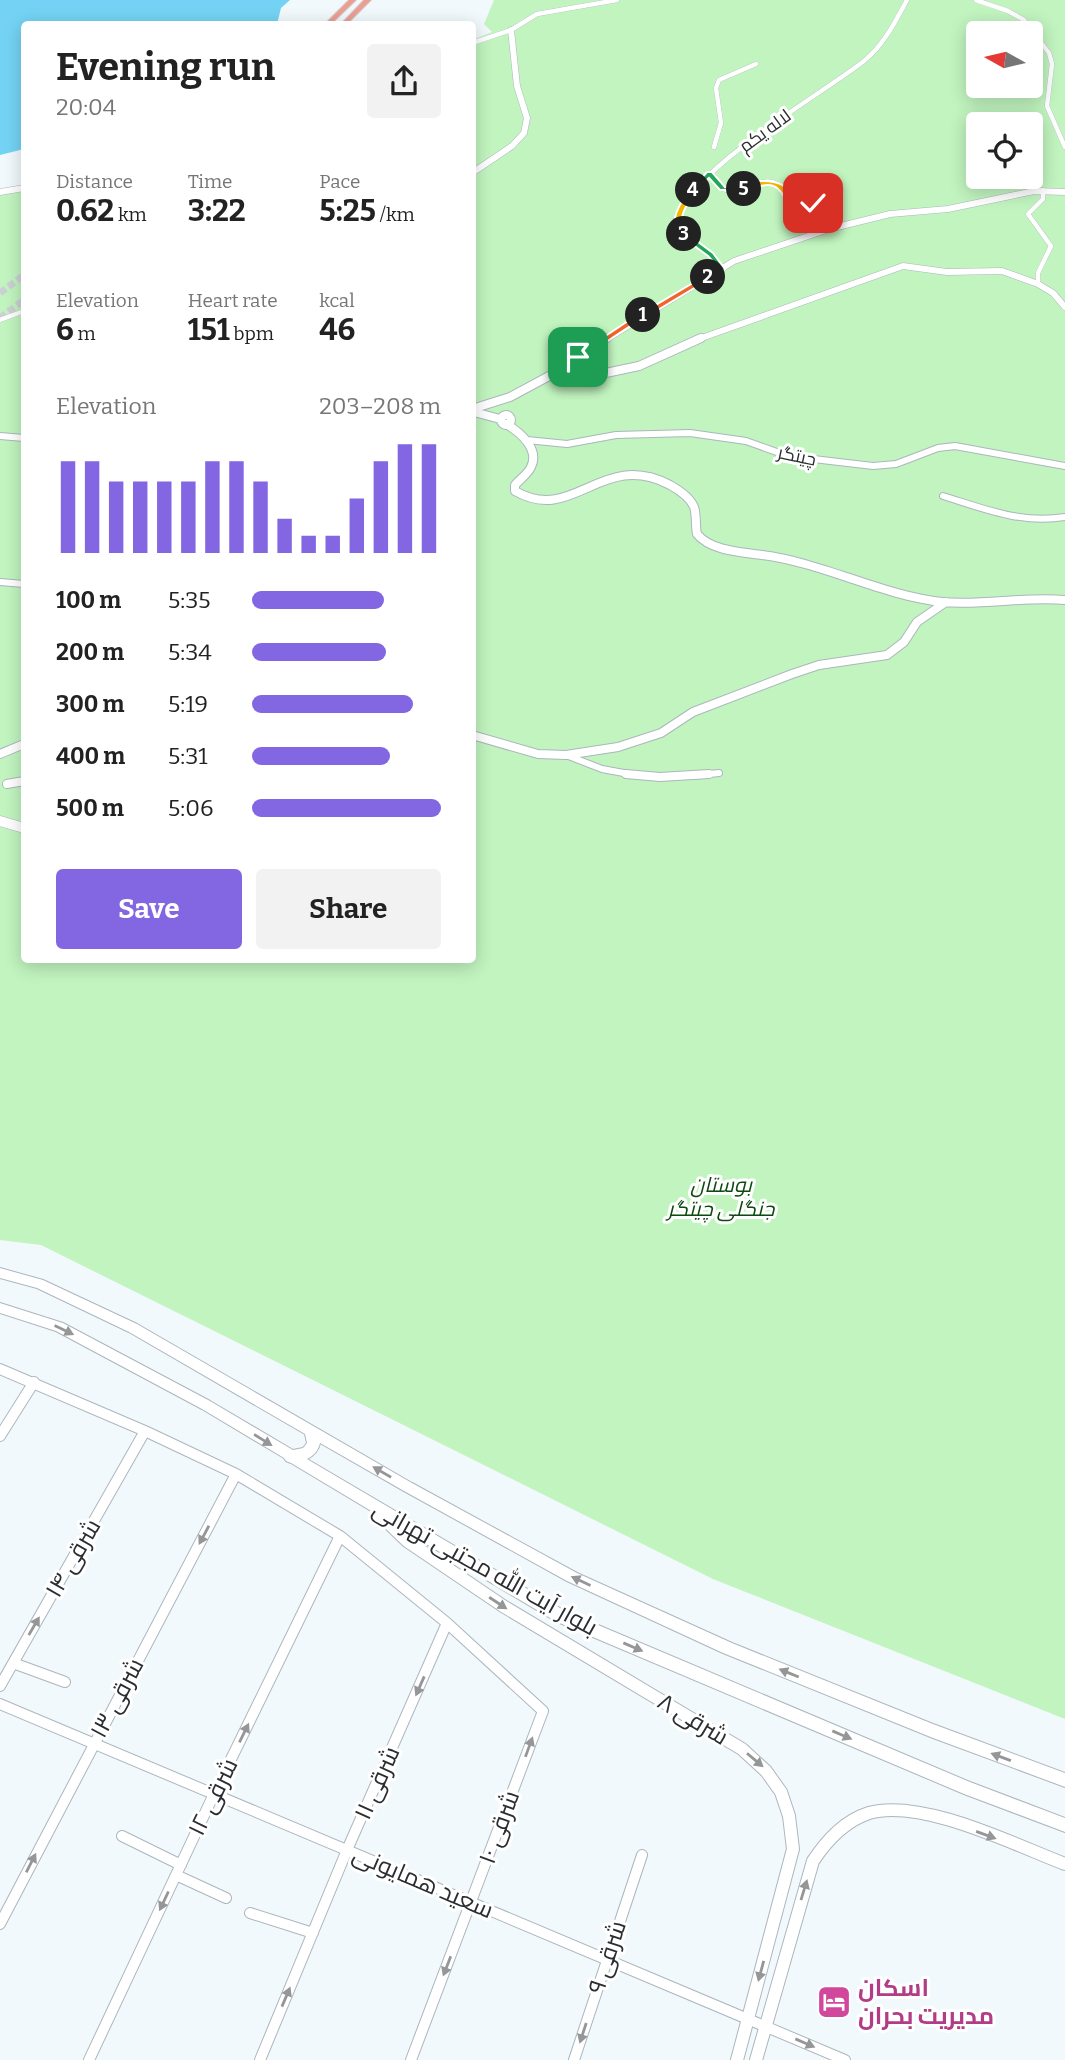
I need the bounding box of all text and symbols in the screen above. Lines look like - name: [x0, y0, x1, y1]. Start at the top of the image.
- north arrow: [966, 21, 1043, 98]
- map controls: [966, 21, 1043, 189]
- text: Evening run: [56, 44, 275, 90]
- button: share: [367, 44, 441, 118]
- text: 20:04: [56, 93, 116, 121]
- street label: لاله یکم: [735, 105, 796, 158]
- button: locate: [966, 112, 1043, 189]
- text: Distance: [56, 170, 133, 193]
- text: Time: [188, 170, 233, 193]
- text: Pace: [319, 170, 360, 193]
- pin: 4: [676, 172, 710, 208]
- pin: 5: [726, 172, 762, 206]
- pin: [783, 173, 843, 233]
- text: 5: [738, 177, 749, 200]
- text: 4: [687, 178, 698, 201]
- icon: check: [794, 184, 832, 222]
- text: 0.62: [56, 193, 114, 229]
- text: 3:22: [188, 193, 246, 229]
- text: 5:25: [319, 193, 376, 229]
- text: km: [114, 203, 147, 226]
- text: /km: [376, 203, 415, 226]
- pin: 3: [666, 216, 702, 252]
- text: 3: [678, 222, 689, 245]
- pin: 2: [690, 260, 726, 294]
- text: 2: [702, 265, 713, 288]
- text: Elevation: [56, 289, 139, 312]
- text: Heart rate: [188, 289, 278, 312]
- text: kcal: [319, 289, 355, 312]
- pin: 1: [626, 298, 660, 332]
- text: 1: [638, 303, 647, 326]
- text: 6: [56, 312, 74, 348]
- text: 151: [188, 312, 230, 348]
- text: 46: [319, 312, 355, 348]
- text: m: [74, 322, 96, 345]
- text: bpm: [230, 322, 274, 345]
- pin: [548, 327, 608, 387]
- icon: arrive: [559, 338, 597, 376]
- text: Elevation: [56, 392, 156, 420]
- text: 203–208 m: [319, 392, 441, 420]
- street label: چیتگر: [775, 441, 818, 472]
- text: 100 m: [56, 586, 121, 614]
- text: 5:35: [168, 586, 211, 614]
- text: 200 m: [56, 638, 124, 666]
- text: 5:34: [168, 638, 212, 666]
- text: 300 m: [56, 690, 125, 718]
- text: 5:19: [168, 690, 208, 718]
- text: 400 m: [56, 742, 125, 770]
- text: 5:31: [168, 742, 208, 770]
- text: 500 m: [56, 794, 124, 822]
- text: 5:06: [168, 794, 213, 822]
- button: Save: [56, 869, 242, 949]
- button: Share: [256, 869, 441, 949]
- park label: بوستان جنگلی چیتگر: [665, 1172, 776, 1223]
- one-way arrow: [54, 1325, 74, 1336]
- one-way arrow: [254, 1434, 273, 1447]
- one-way arrow: [372, 1466, 392, 1478]
- street label: بلوار آیت الله مجتبی تهرانی: [368, 1493, 603, 1641]
- street label: ۱۴ شرقی: [39, 1514, 107, 1602]
- one-way arrow: [198, 1525, 210, 1544]
- one-way arrow: [571, 1575, 591, 1587]
- one-way arrow: [489, 1596, 508, 1609]
- one-way arrow: [28, 1617, 40, 1636]
- one-way arrow: [622, 1641, 643, 1652]
- street label: ۱۳ شرقی: [84, 1653, 150, 1743]
- one-way arrow: [779, 1667, 800, 1678]
- one-way arrow: [414, 1676, 425, 1697]
- street label: ۸ شرقی: [653, 1687, 733, 1751]
- one-way arrow: [238, 1723, 249, 1743]
- one-way arrow: [832, 1729, 852, 1741]
- one-way arrow: [524, 1736, 535, 1757]
- street label: ۱۱ شرقی: [348, 1742, 406, 1824]
- one-way arrow: [990, 1751, 1011, 1762]
- one-way arrow: [746, 1752, 763, 1767]
- street label: ۱۲ شرقی: [182, 1754, 244, 1840]
- street label: ۱۰ شرقی: [473, 1787, 525, 1867]
- one-way arrow: [976, 1830, 997, 1841]
- street label: سعید همایونی: [348, 1840, 498, 1924]
- one-way arrow: [26, 1853, 37, 1873]
- one-way arrow: [800, 1879, 810, 1900]
- one-way arrow: [158, 1890, 169, 1911]
- street label: ۹ شرقی: [582, 1917, 632, 1997]
- one-way arrow: [441, 1956, 452, 1977]
- one-way arrow: [755, 1960, 766, 1982]
- place label: اسکان مدیریت بحران: [858, 1974, 994, 2030]
- hotel icon: اسکان مدیریت بحران: [815, 1983, 853, 2021]
- one-way arrow: [280, 1987, 292, 2007]
- one-way arrow: [577, 2023, 587, 2044]
- one-way arrow: [795, 2038, 816, 2049]

